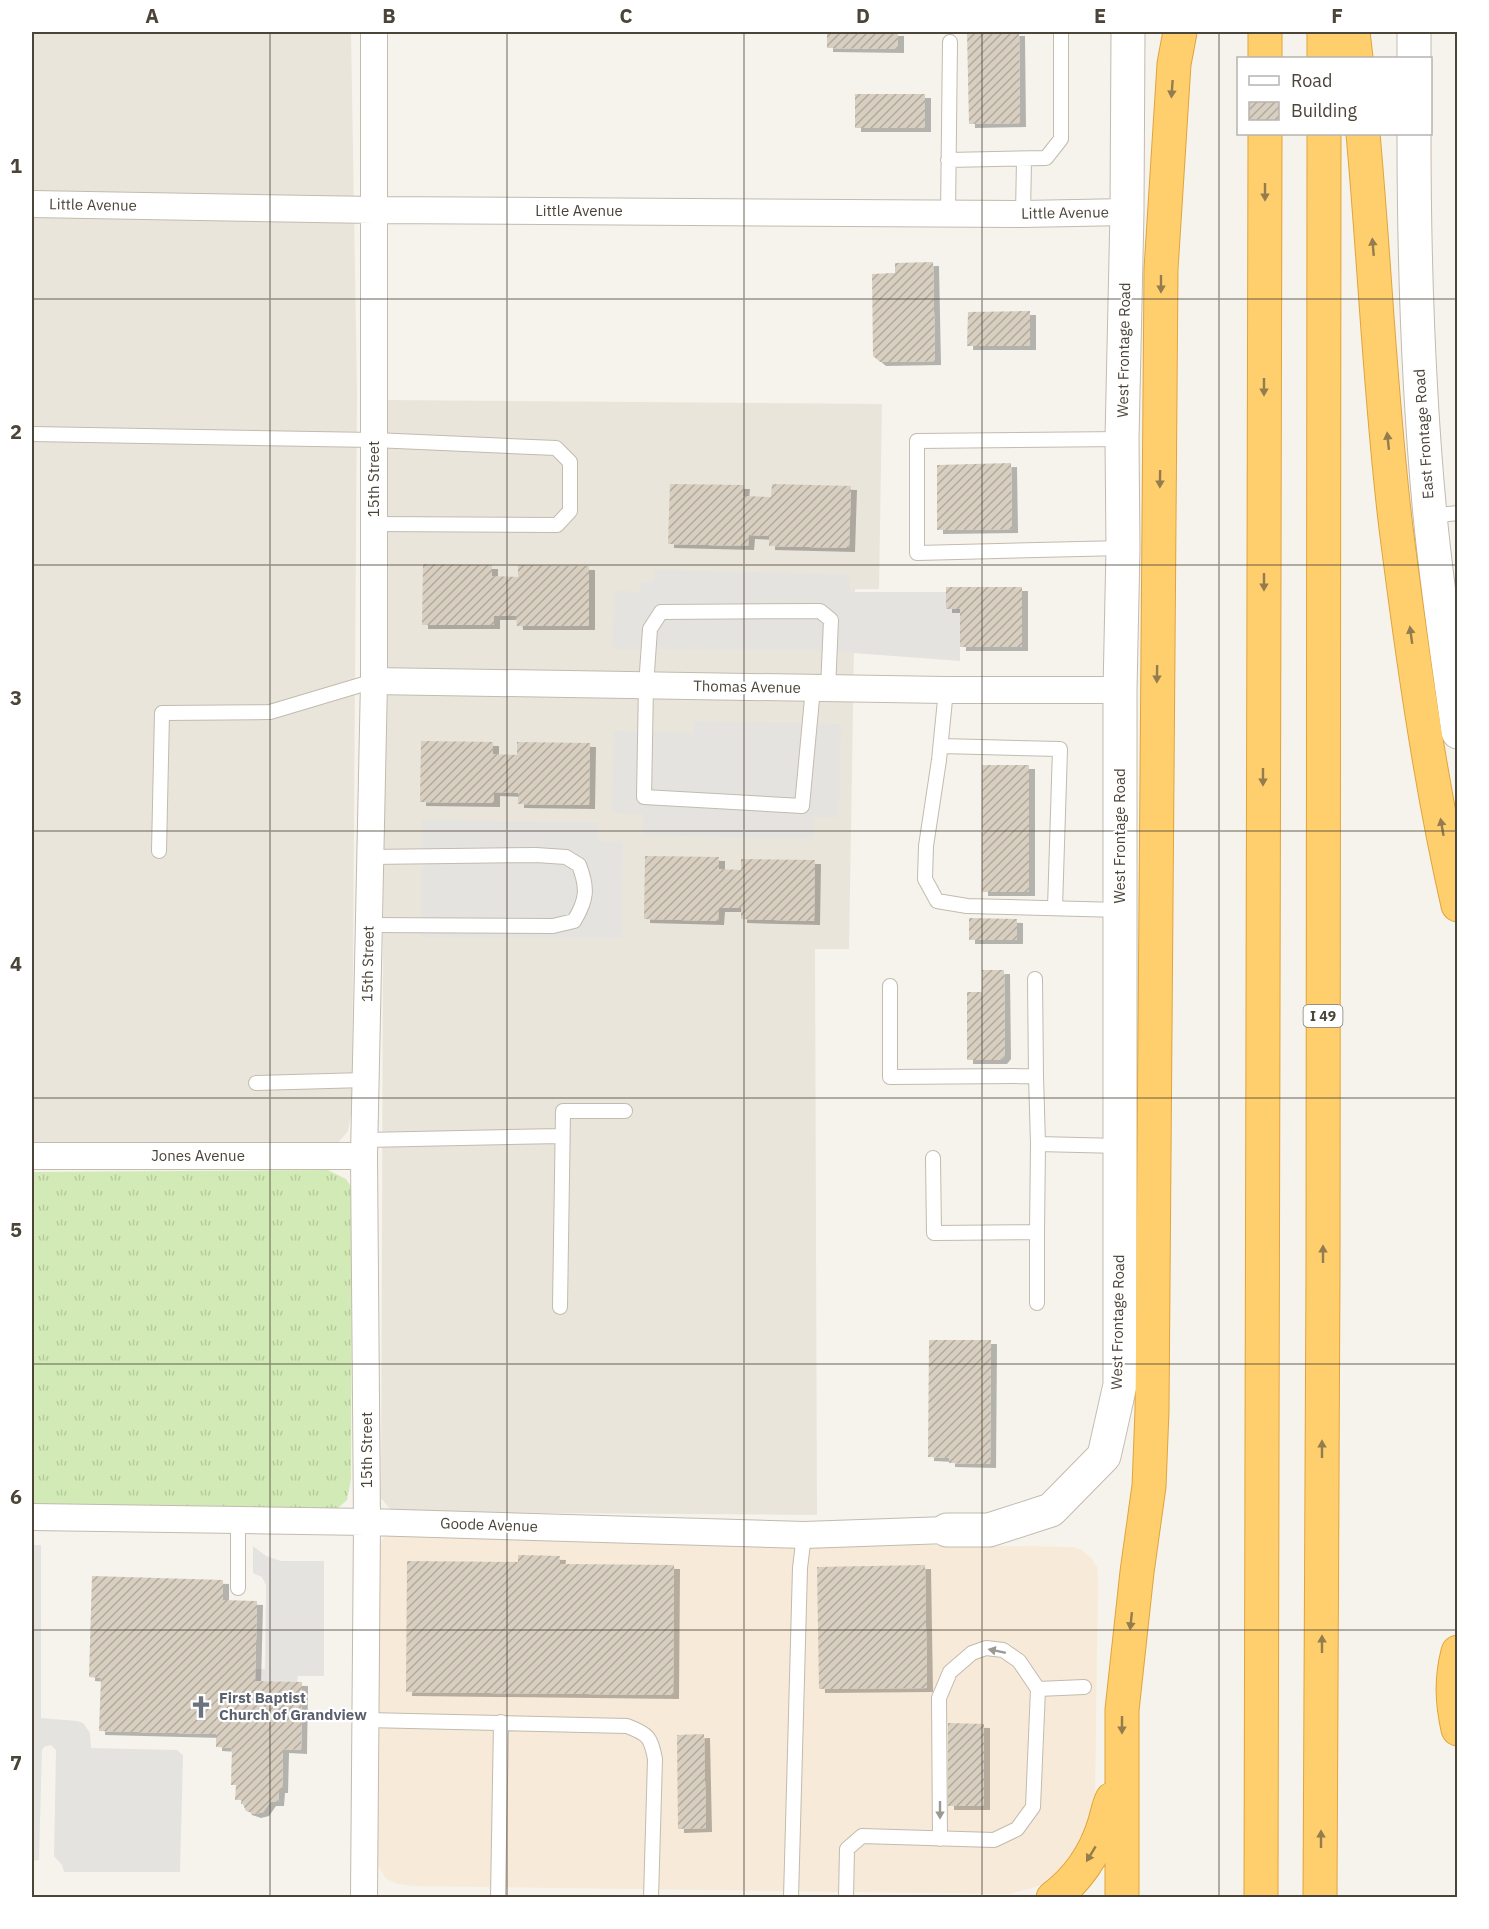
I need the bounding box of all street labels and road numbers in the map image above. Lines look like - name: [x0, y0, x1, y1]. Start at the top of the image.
- street label: Little Avenue: [49, 194, 137, 215]
- street label: Little Avenue: [535, 201, 623, 220]
- street label: Little Avenue: [1021, 202, 1109, 223]
- street label: West Frontage Road: [1113, 282, 1134, 418]
- street label: East Frontage Road: [1409, 368, 1438, 500]
- street label: 15th Street: [364, 441, 383, 517]
- street label: Thomas Avenue: [693, 676, 801, 697]
- street label: West Frontage Road: [1110, 768, 1129, 904]
- street label: 15th Street: [357, 926, 378, 1002]
- road number: I 49: [1304, 1005, 1342, 1027]
- street label: Jones Avenue: [151, 1146, 245, 1165]
- street label: West Frontage Road: [1107, 1254, 1128, 1390]
- street label: 15th Street: [357, 1412, 376, 1488]
- street label: Goode Avenue: [440, 1513, 538, 1536]

